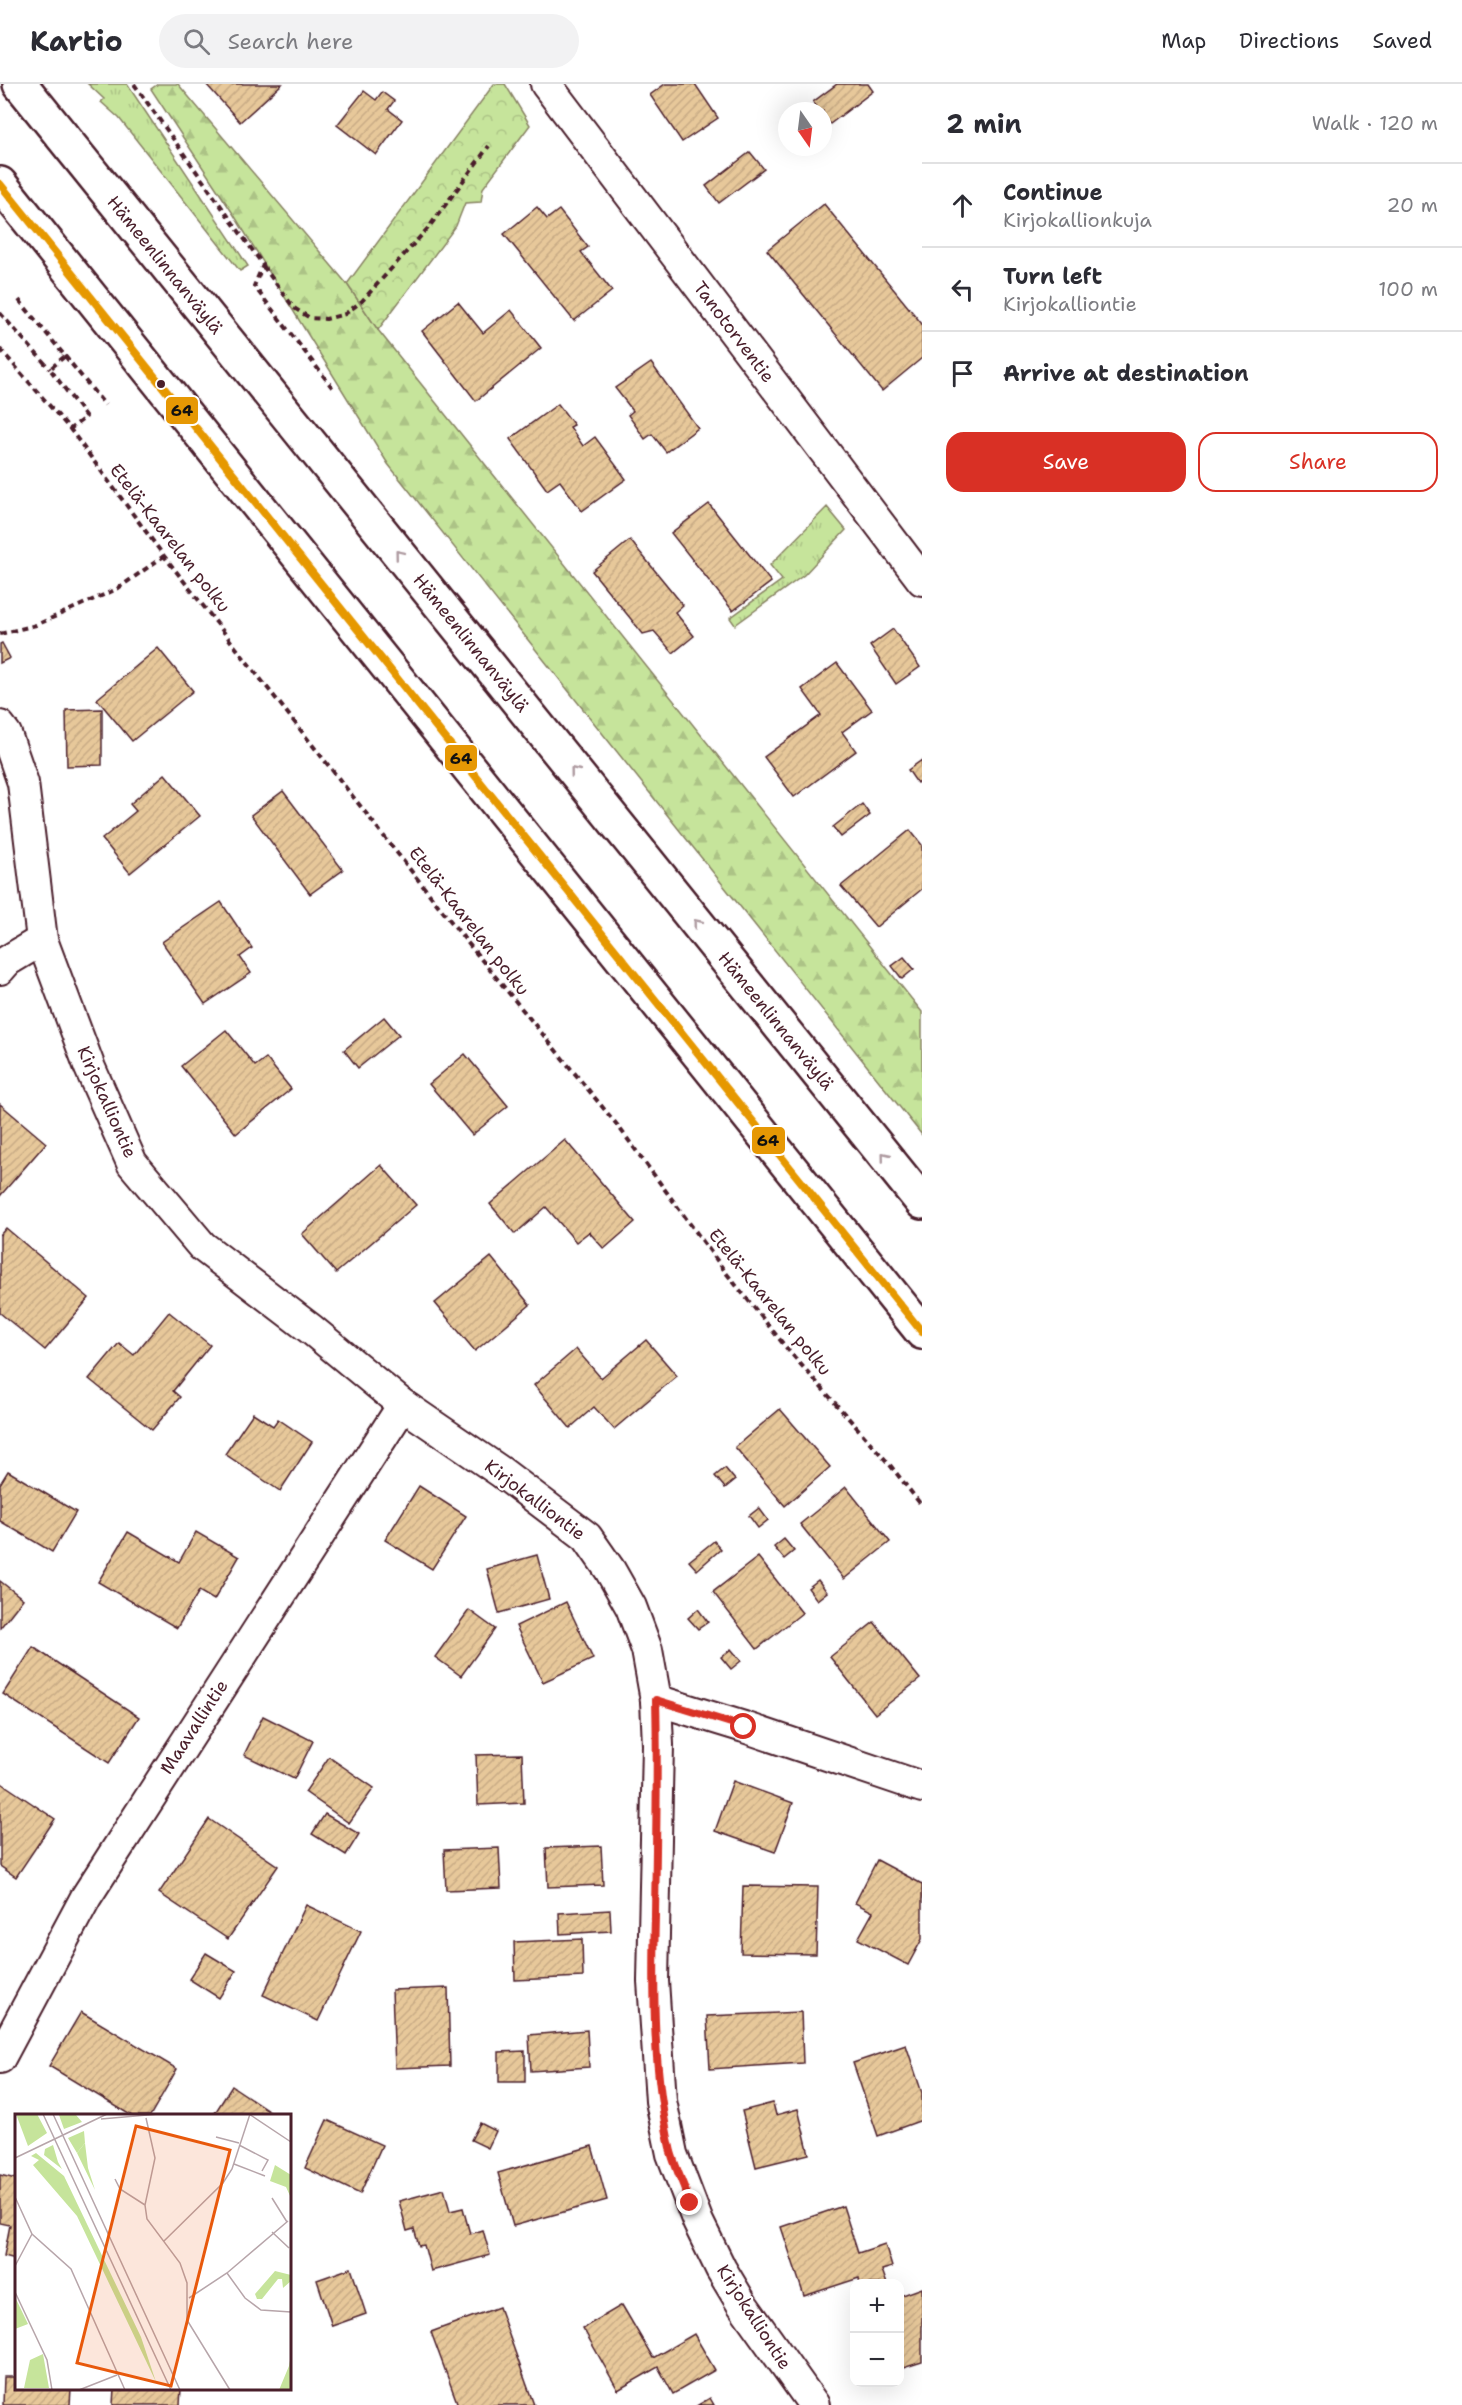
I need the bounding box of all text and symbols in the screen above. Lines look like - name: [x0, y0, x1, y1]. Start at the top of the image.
- search box: [159, 14, 579, 68]
- text: Kartio: [30, 22, 123, 60]
- icon: search: [180, 25, 213, 58]
- text: Search here: [228, 27, 353, 56]
- text: Map: [1161, 27, 1206, 55]
- text: Directions: [1239, 27, 1339, 55]
- text: Saved: [1372, 27, 1432, 55]
- north arrow: [778, 102, 832, 156]
- text: 2 min: [946, 106, 1022, 141]
- text: Walk · 120 m: [1312, 110, 1438, 136]
- text: Continue: [1003, 178, 1103, 207]
- icon: ahead: [946, 189, 979, 222]
- street label: Hämeenlinnanväylä: [102, 191, 228, 339]
- text: 20 m: [1387, 192, 1438, 218]
- text: Kirjokallionkuja: [1003, 207, 1152, 233]
- text: Turn left: [1003, 262, 1102, 291]
- icon: left: [946, 273, 979, 306]
- street label: Tanotorventie: [688, 276, 780, 388]
- text: 100 m: [1378, 276, 1438, 302]
- text: Kirjokalliontie: [1003, 291, 1137, 317]
- icon: arrive: [946, 357, 979, 390]
- text: Arrive at destination: [1003, 359, 1249, 388]
- unlabelled marker: [155, 378, 167, 390]
- line badge: 64: [165, 396, 199, 425]
- text: 64: [171, 400, 193, 421]
- button: Save: [946, 432, 1186, 492]
- button: Share: [1198, 432, 1438, 492]
- street label: Etelä-Kaarelan polku: [104, 459, 236, 617]
- one-way arrow: [395, 550, 406, 561]
- street label: Hämeenlinnanväylä: [408, 569, 534, 717]
- line badge: 64: [444, 744, 478, 772]
- text: 64: [450, 748, 472, 769]
- one-way arrow: [571, 767, 582, 778]
- street label: Etelä-Kaarelan polku: [403, 842, 535, 1000]
- one-way arrow: [693, 919, 704, 930]
- street label: Hämeenlinnanväylä: [713, 947, 839, 1095]
- street label: Kirjokalliontie: [72, 1042, 142, 1162]
- line badge: 64: [751, 1126, 786, 1155]
- text: 64: [757, 1130, 779, 1151]
- one-way arrow: [882, 1152, 893, 1163]
- street label: Etelä-Kaarelan polku: [703, 1223, 837, 1381]
- street label: Kirjokalliontie: [480, 1454, 590, 1546]
- street label: Maavallintie: [154, 1675, 234, 1779]
- route start: [730, 1713, 756, 1739]
- inset map: [15, 2114, 291, 2390]
- route end: [676, 2189, 702, 2215]
- street label: Kirjokalliontie: [711, 2260, 797, 2374]
- map controls: [850, 2279, 904, 2387]
- button: +: [850, 2279, 904, 2333]
- button: −: [850, 2333, 904, 2387]

